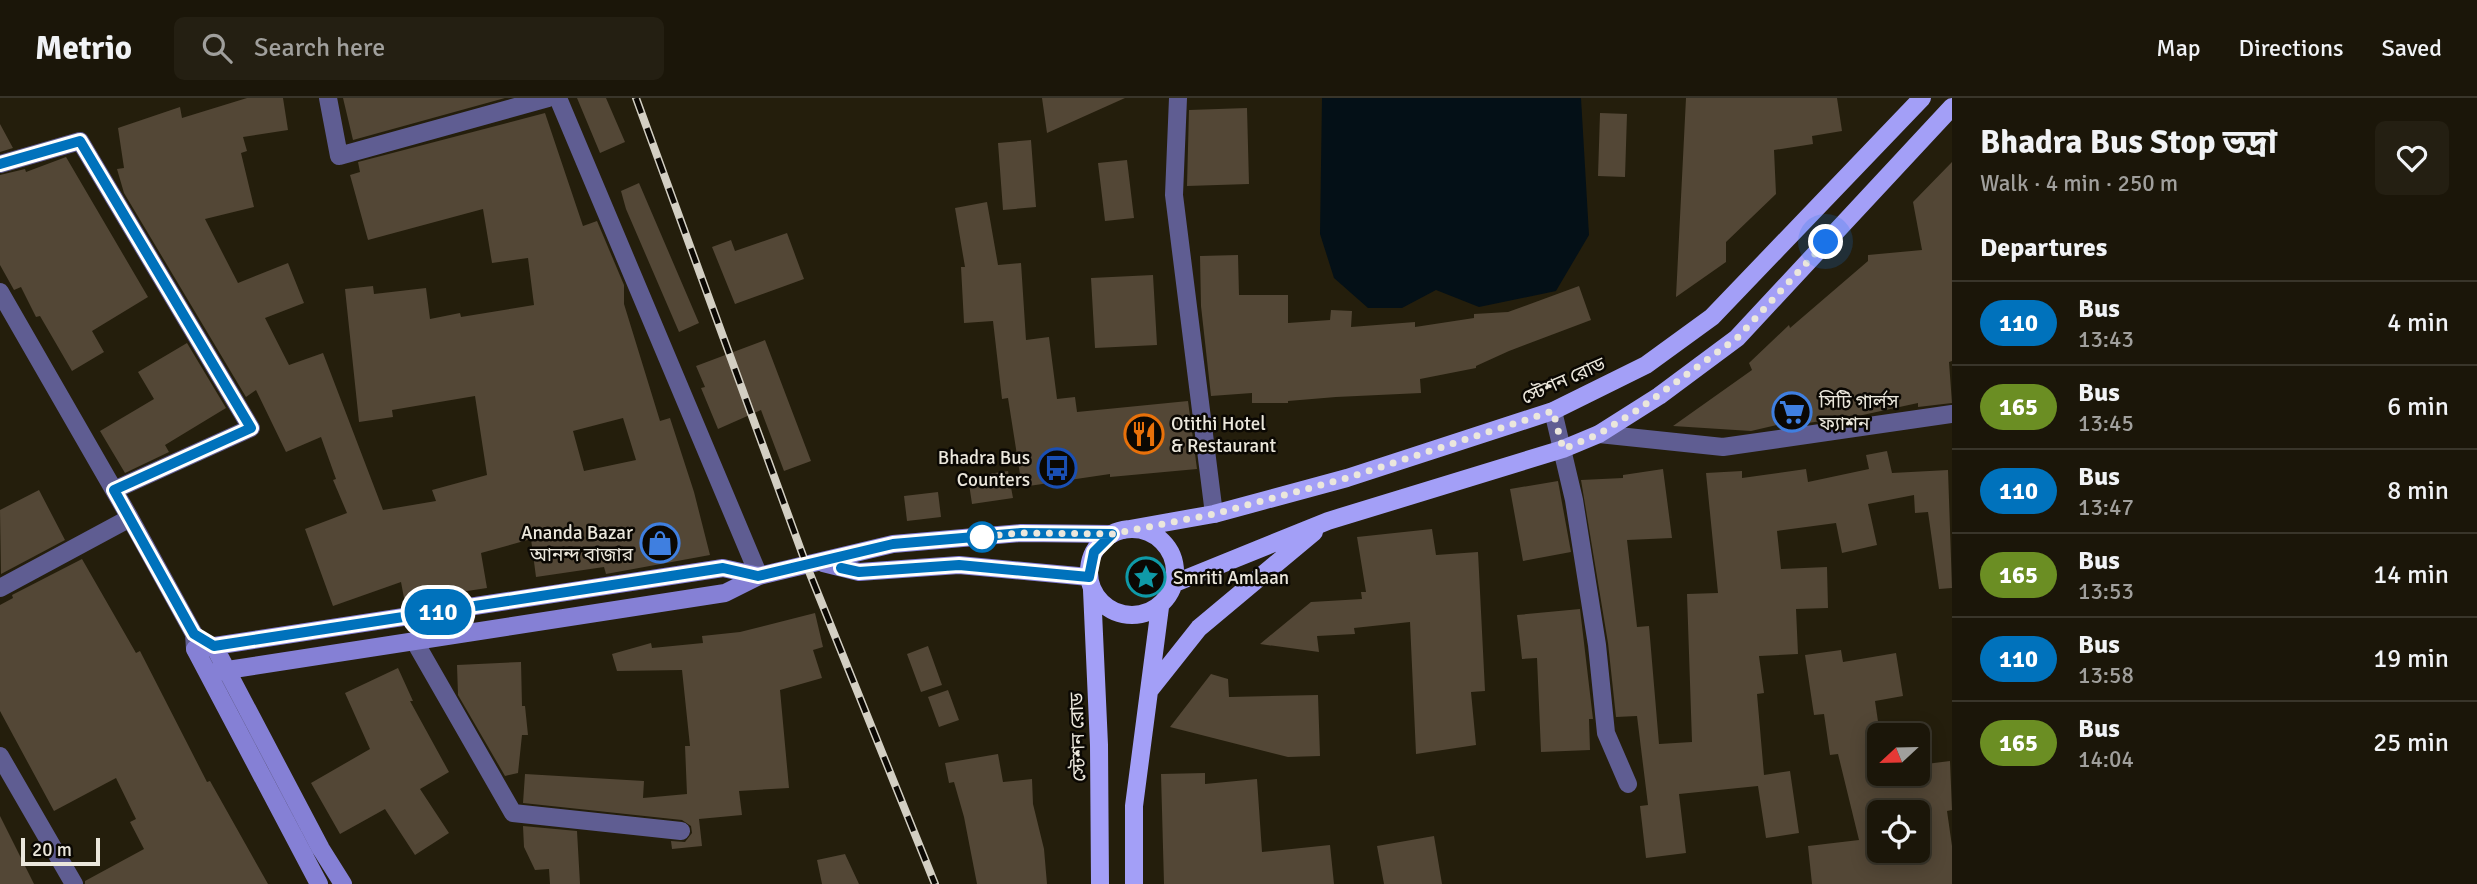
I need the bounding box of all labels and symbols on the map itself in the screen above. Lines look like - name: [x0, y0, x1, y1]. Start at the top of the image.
- your location: [1808, 224, 1843, 259]
- street label: স্টেশন রোড: [1518, 352, 1610, 410]
- place label: সিটি গার্লস ফ্যাশন: [1818, 390, 1900, 436]
- supermarket icon: সিটি গার্লস ফ্যাশন: [1771, 391, 1813, 433]
- place label: Otithi Hotel & Restaurant: [1171, 412, 1277, 458]
- restaurant icon: Otithi Hotel & Restaurant: [1123, 413, 1165, 455]
- place label: Bhadra Bus Counters: [938, 446, 1030, 492]
- bus stop icon: Bhadra Bus Counters: [1036, 447, 1078, 489]
- place label: Ananda Bazar আনন্দ বাজার: [521, 521, 634, 567]
- shop icon: Ananda Bazar আনন্দ বাজার: [639, 522, 681, 564]
- unlabelled marker: [967, 522, 997, 552]
- place icon: Smriti Amlaan: [1125, 556, 1167, 598]
- place label: Smriti Amlaan: [1173, 566, 1289, 590]
- line badge: 110: [398, 589, 478, 635]
- street label: স্টেশন রোড: [1064, 691, 1092, 782]
- north arrow: [1867, 723, 1930, 786]
- scale bar: [21, 835, 100, 867]

